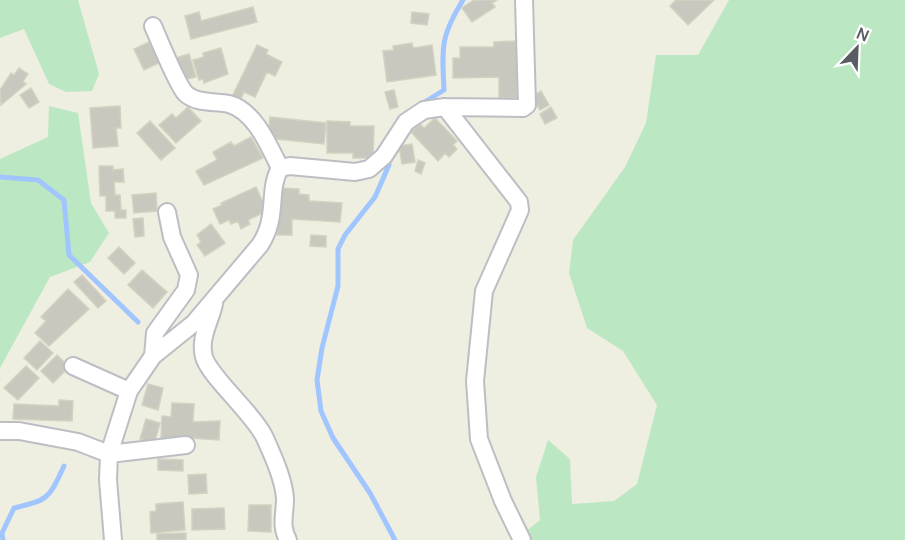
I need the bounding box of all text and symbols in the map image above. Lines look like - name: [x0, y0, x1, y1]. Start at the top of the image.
- north arrow: [827, 18, 887, 78]
- text: N: [853, 22, 872, 47]

